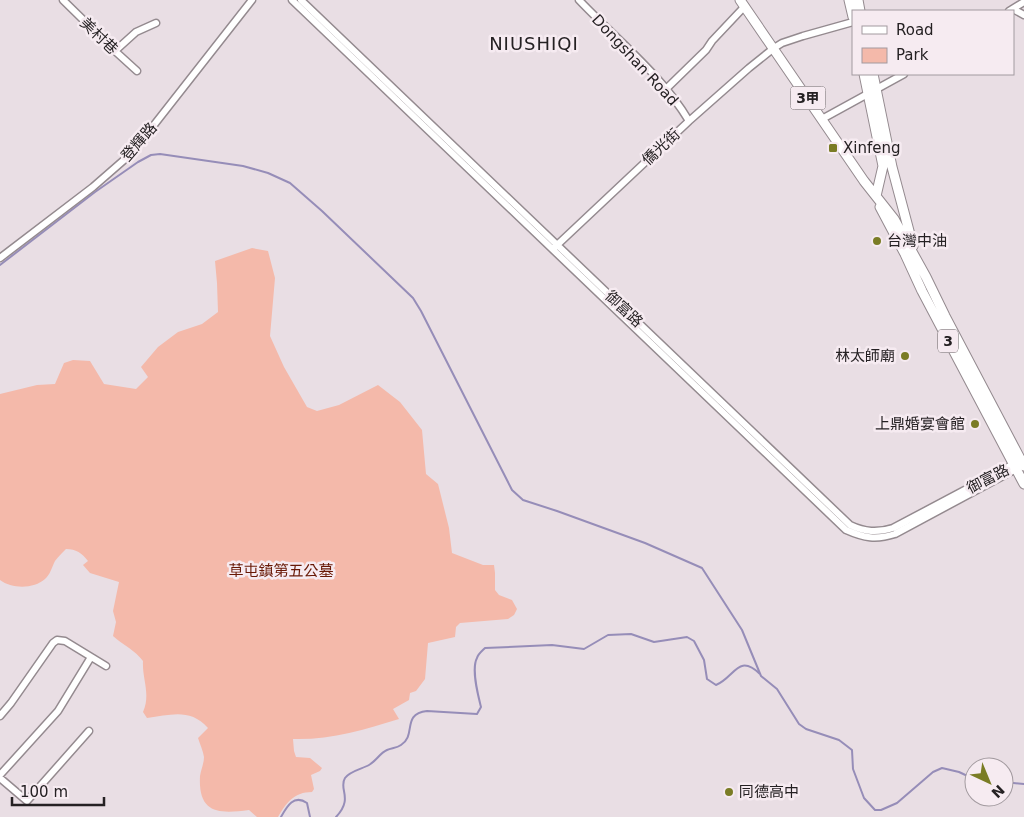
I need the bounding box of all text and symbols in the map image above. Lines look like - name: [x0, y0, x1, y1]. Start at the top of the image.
- legend: [852, 10, 1014, 75]
- street label: Dongshan Road: [588, 11, 682, 109]
- street label: 美村巷: [77, 14, 121, 58]
- text: Road: [896, 21, 934, 39]
- district label: NIUSHIQI: [489, 33, 579, 54]
- text: Park: [896, 46, 929, 64]
- road number: 3甲: [790, 86, 826, 110]
- street label: 登輝路: [117, 119, 161, 165]
- street label: 僑光街: [638, 125, 684, 169]
- place label: Xinfeng: [843, 139, 901, 157]
- marker: Xinfeng: [827, 142, 839, 154]
- place label: 台灣中油: [887, 232, 947, 250]
- marker: 台灣中油: [871, 235, 883, 247]
- street label: 御富路: [601, 287, 647, 331]
- road number: 3: [938, 330, 958, 352]
- place label: 林太師廟: [835, 347, 895, 365]
- marker: 林太師廟: [899, 350, 911, 362]
- place label: 上鼎婚宴會館: [875, 415, 965, 433]
- marker: 上鼎婚宴會館: [969, 418, 981, 430]
- street label: 御富路: [964, 461, 1012, 497]
- park label: 草屯鎮第五公墓: [228, 562, 334, 580]
- north arrow: [964, 757, 1014, 807]
- scale bar: [12, 774, 105, 806]
- text: N: [988, 782, 1008, 801]
- text: 100 m: [20, 783, 68, 801]
- place label: 同德高中: [739, 783, 799, 801]
- marker: 同德高中: [723, 786, 735, 798]

